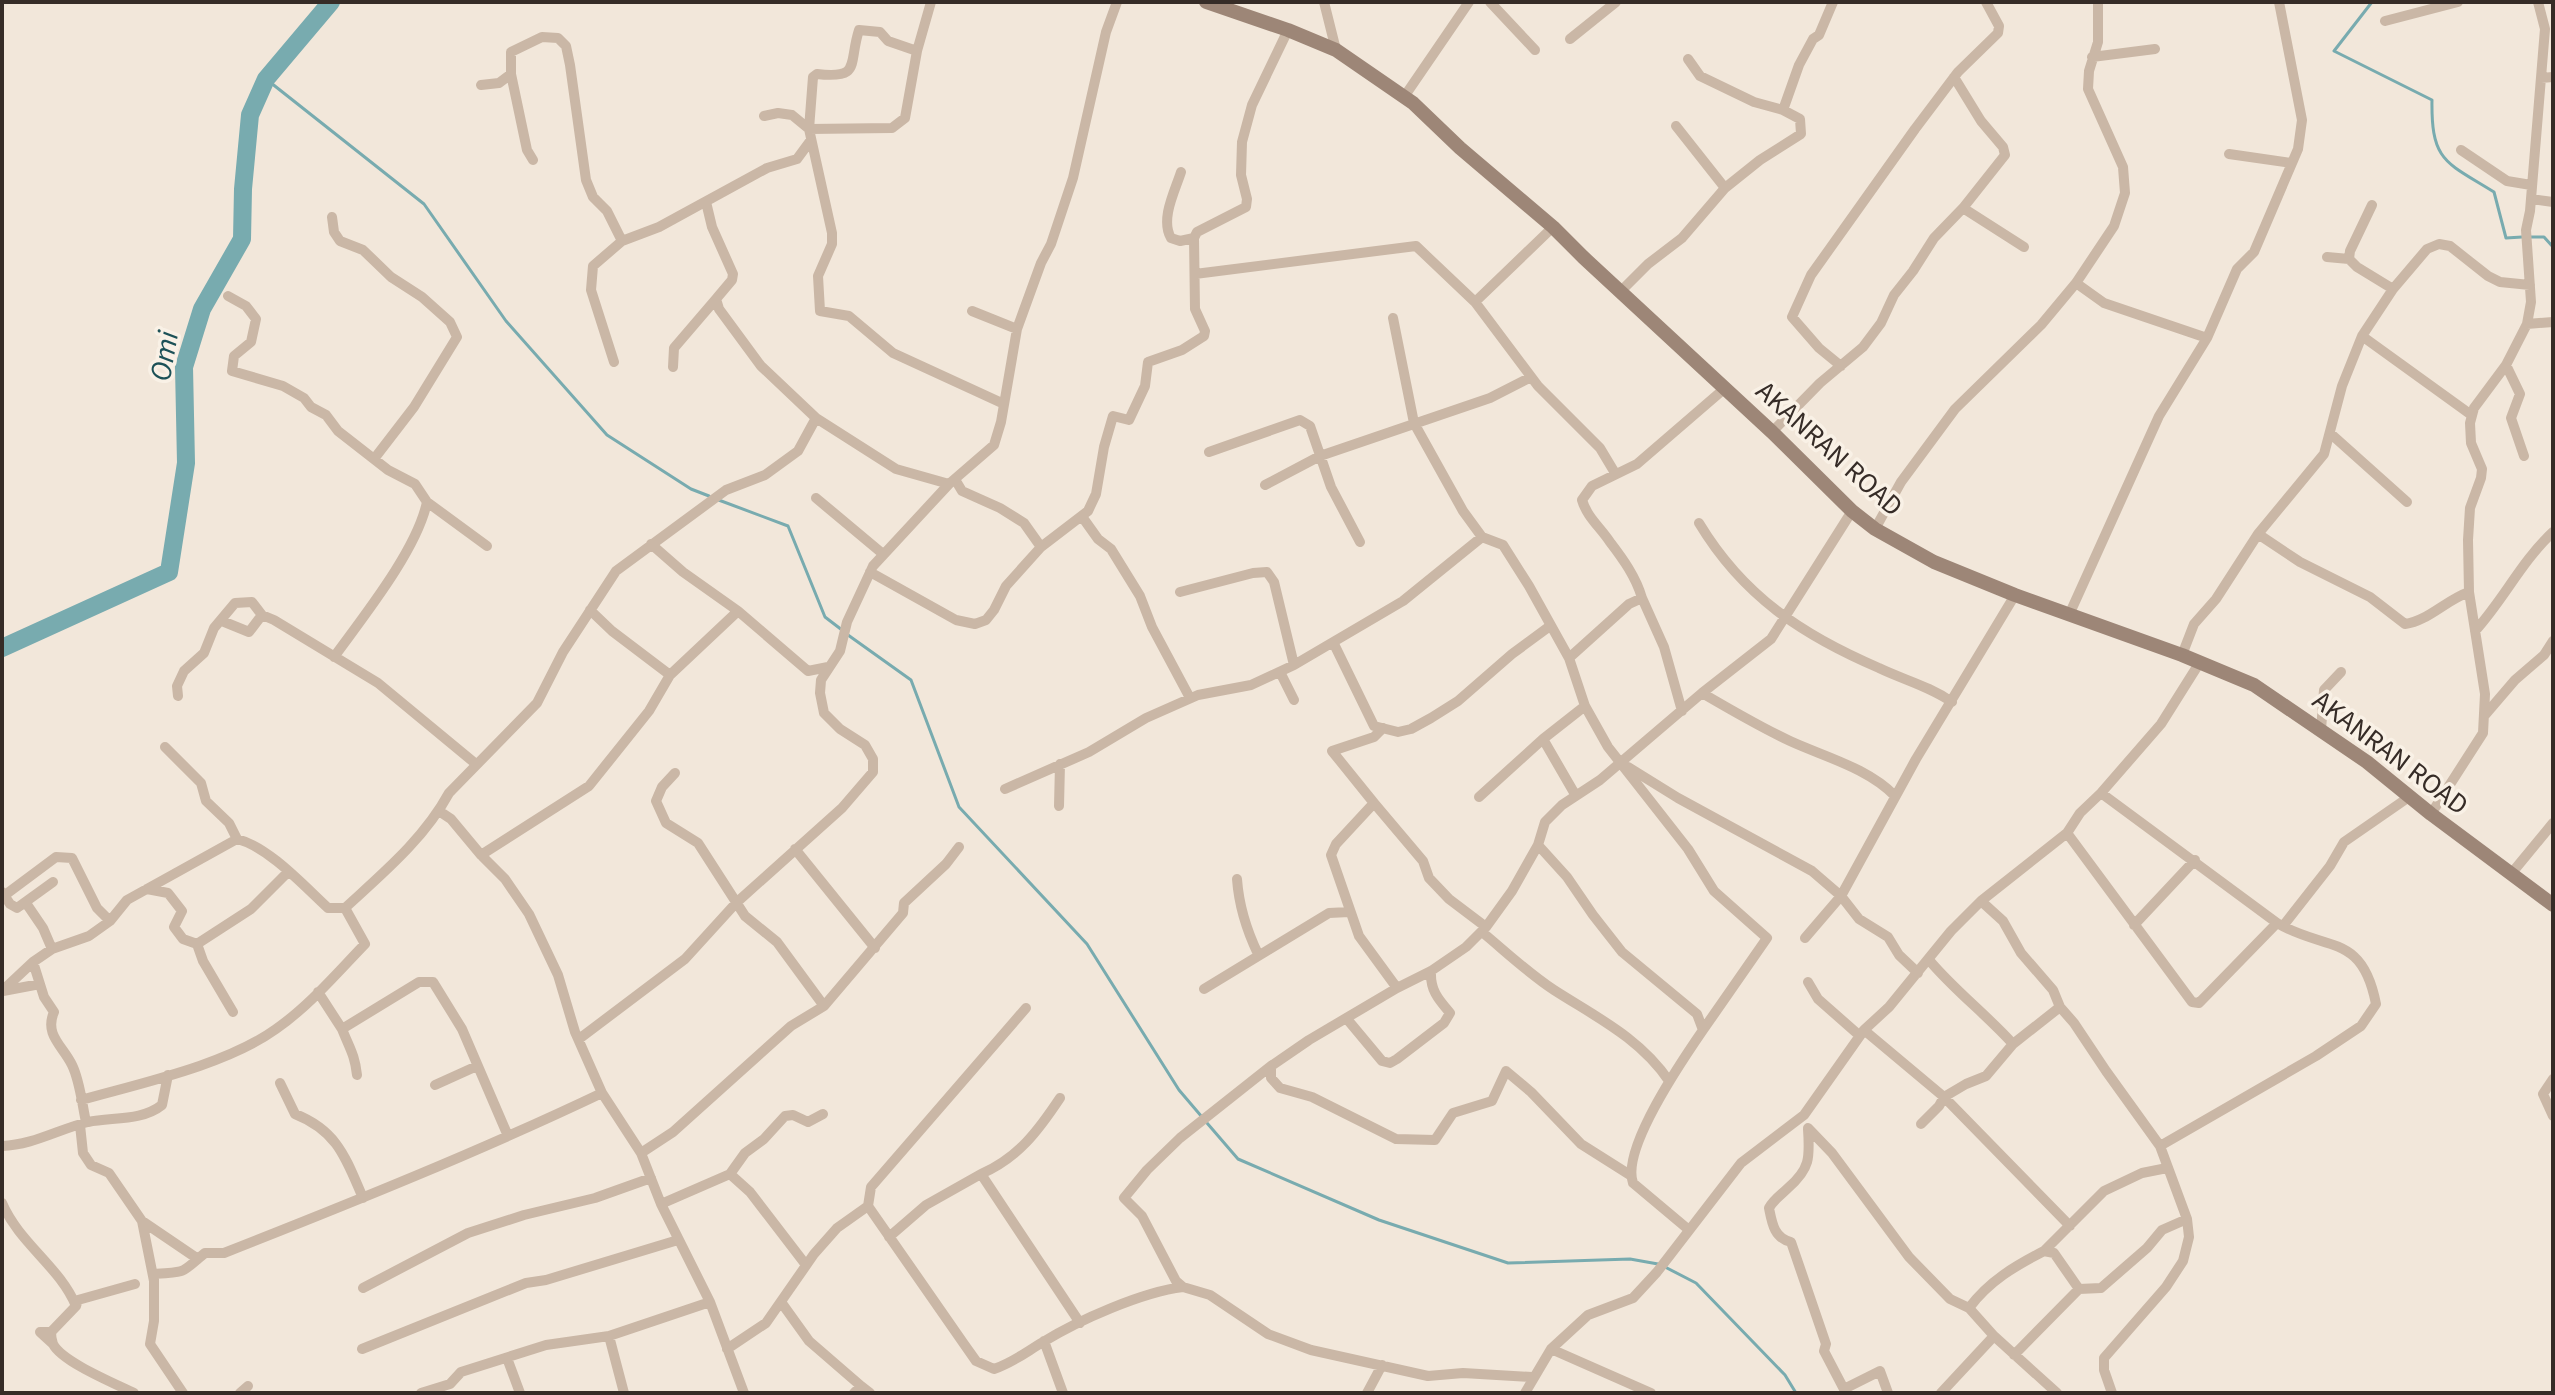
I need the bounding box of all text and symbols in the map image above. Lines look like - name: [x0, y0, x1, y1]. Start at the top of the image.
- water label: Omi: [139, 327, 190, 384]
- street label: AKANRAN ROAD: [1747, 372, 1912, 526]
- street label: AKANRAN ROAD: [2304, 681, 2477, 825]

